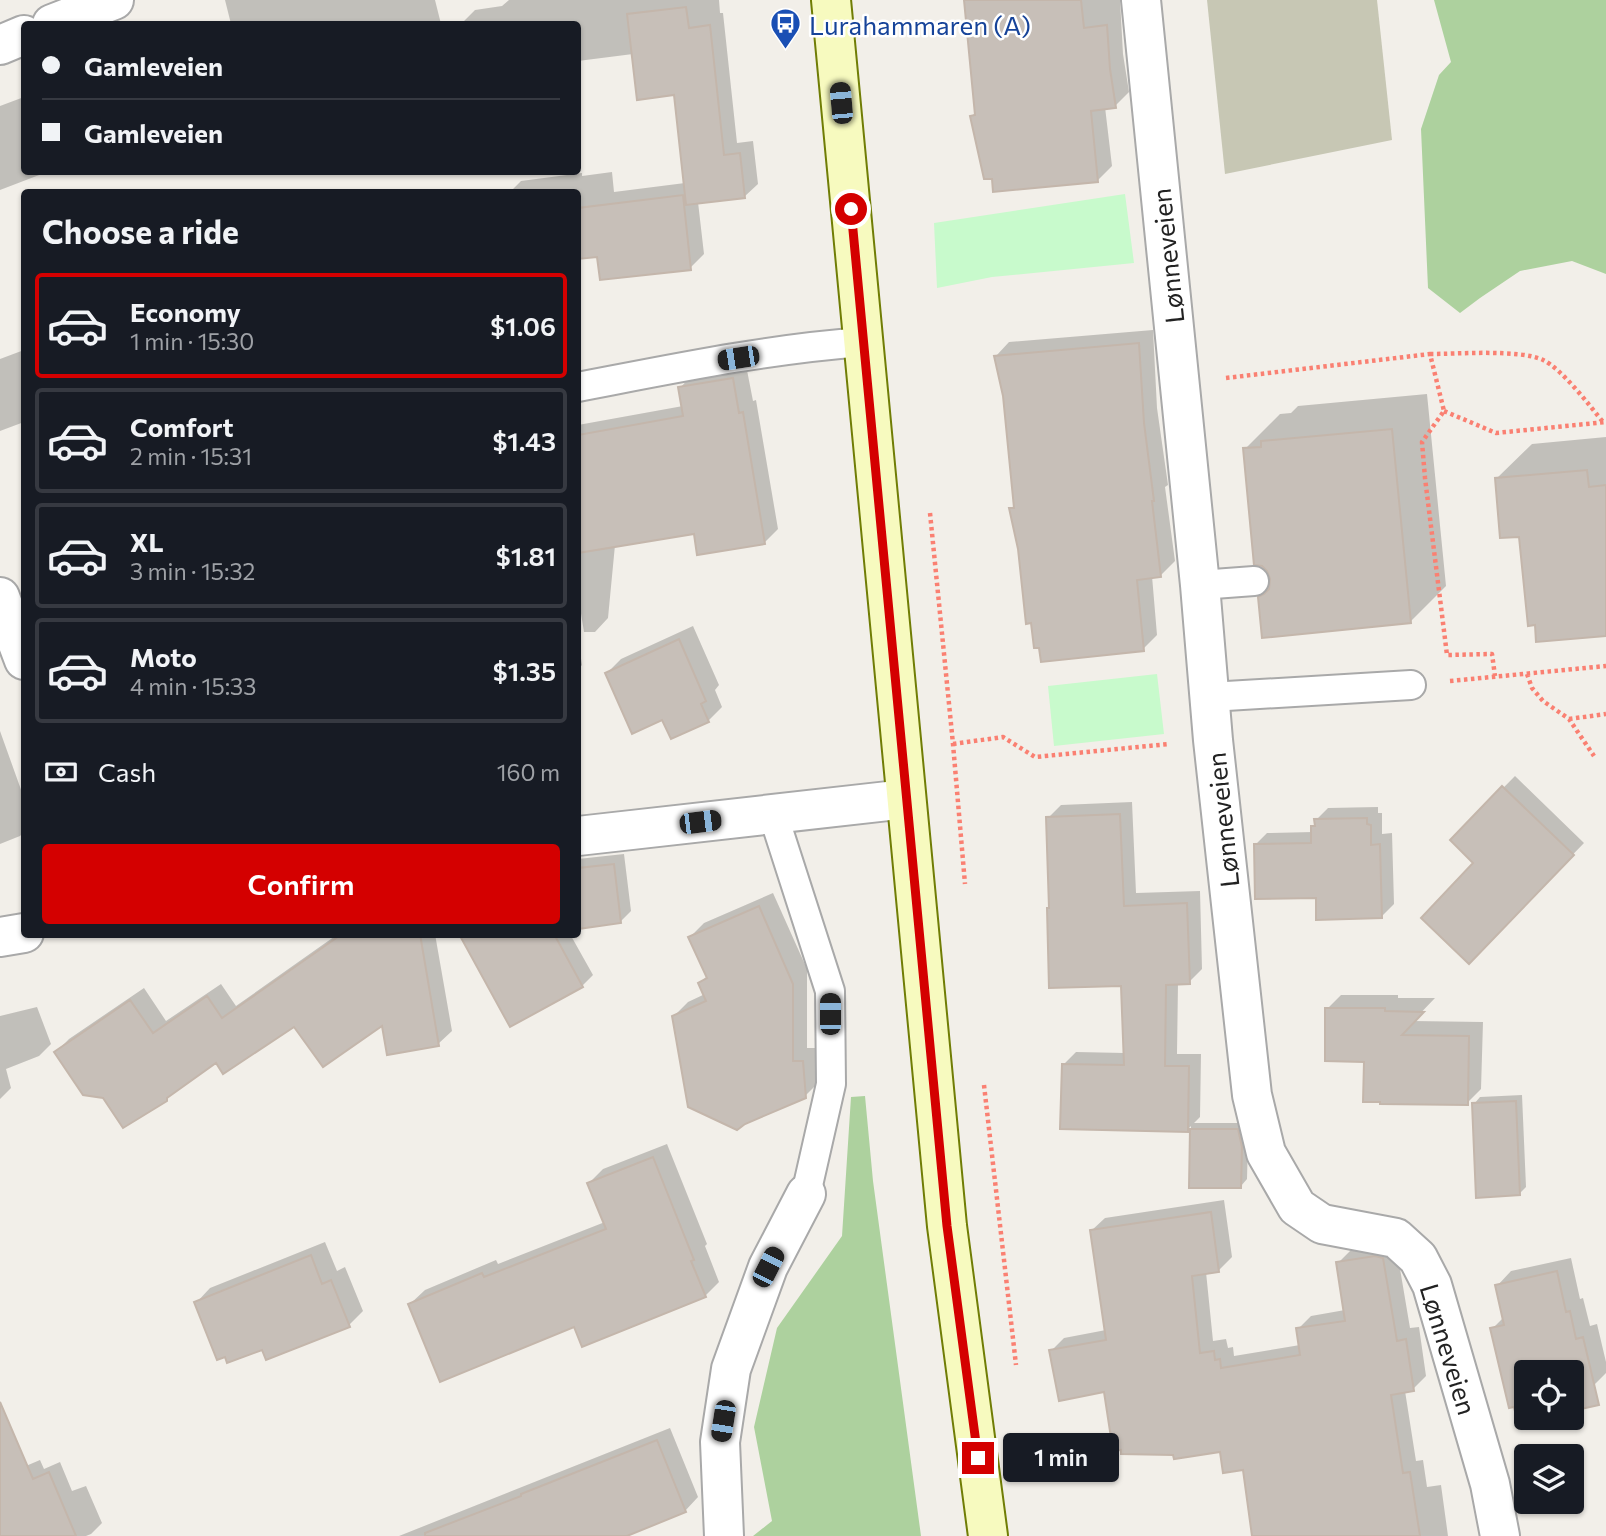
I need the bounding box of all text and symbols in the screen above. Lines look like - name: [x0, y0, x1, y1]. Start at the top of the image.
- bus stop icon: Lurahammaren (A): [769, 7, 803, 51]
- place label: Lurahammaren (A): [809, 9, 1031, 40]
- text: Gamleveien: [84, 50, 223, 81]
- car: [829, 81, 854, 125]
- text: Gamleveien: [84, 117, 223, 148]
- street label: Lønneveien: [1145, 187, 1189, 325]
- route start: [835, 193, 867, 225]
- text: Choose a ride: [42, 211, 239, 251]
- icon: car: [46, 294, 109, 357]
- text: Economy: [130, 296, 241, 327]
- text: $1.06: [490, 310, 556, 341]
- text: 1 min · 15:30: [130, 327, 254, 355]
- car: [716, 344, 761, 372]
- icon: car: [46, 409, 109, 472]
- text: Comfort: [130, 411, 233, 442]
- text: $1.43: [492, 425, 556, 456]
- text: 2 min · 15:31: [130, 442, 252, 470]
- icon: car: [46, 524, 109, 587]
- text: XL: [130, 526, 164, 557]
- text: $1.81: [496, 540, 556, 571]
- text: 3 min · 15:32: [130, 557, 255, 585]
- icon: car: [46, 639, 109, 702]
- text: Moto: [130, 641, 197, 672]
- text: $1.35: [493, 655, 556, 686]
- text: 4 min · 15:33: [130, 672, 256, 700]
- street label: Lønneveien: [1200, 751, 1244, 889]
- icon: cash: [42, 753, 80, 791]
- text: Cash: [98, 756, 156, 787]
- text: 160 m: [497, 758, 560, 786]
- car: [678, 809, 723, 835]
- button: Confirm: [42, 844, 560, 924]
- car: [820, 993, 841, 1035]
- car: [750, 1244, 787, 1290]
- street label: Lønneveien: [1414, 1280, 1484, 1418]
- map controls: [1514, 1360, 1584, 1514]
- button: locate: [1514, 1360, 1584, 1430]
- car: [710, 1399, 737, 1443]
- callout: 1 min: [1002, 1434, 1118, 1482]
- route end: [962, 1442, 994, 1474]
- text: 1 min: [1034, 1443, 1088, 1471]
- button: layers: [1514, 1444, 1584, 1514]

